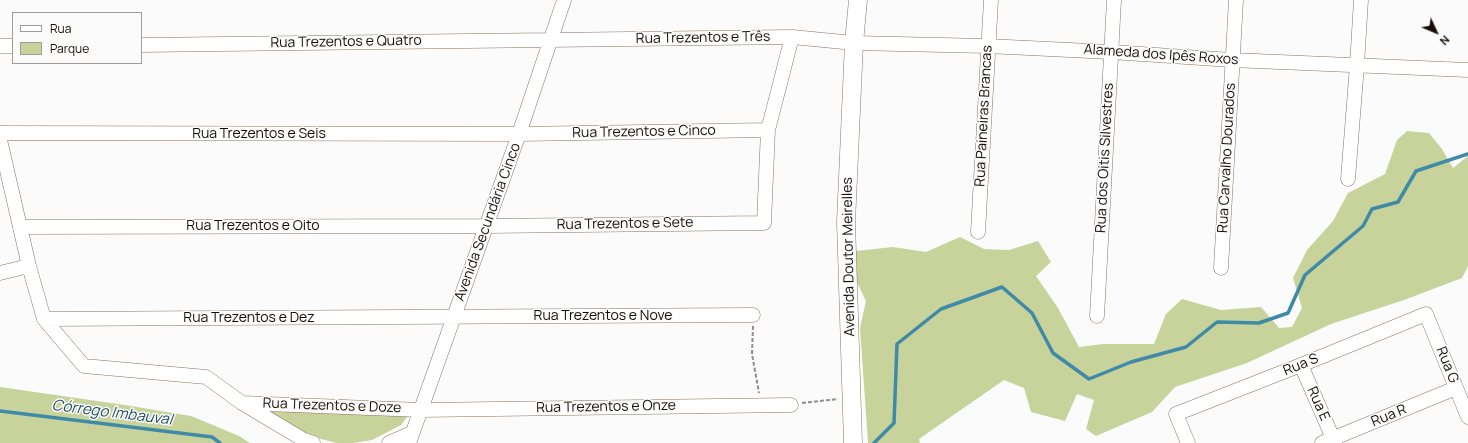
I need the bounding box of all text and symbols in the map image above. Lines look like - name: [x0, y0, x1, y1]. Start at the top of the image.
- legend: [12, 12, 142, 64]
- north arrow: [1416, 12, 1456, 52]
- text: Rua: [50, 20, 71, 37]
- street label: Rua Trezentos e Três: [636, 28, 770, 48]
- street label: Rua Trezentos e Quatro: [270, 32, 422, 52]
- text: N: [1437, 33, 1453, 49]
- text: Parque: [50, 40, 89, 57]
- street label: Alameda dos Ipês Roxos: [1083, 41, 1239, 69]
- street label: Rua Paineiras Brancas: [972, 45, 996, 187]
- street label: Rua dos Oitis Silvestres: [1093, 82, 1117, 234]
- street label: Rua Carvalho Dourados: [1215, 83, 1239, 233]
- street label: Rua Trezentos e Cinco: [572, 122, 716, 142]
- street label: Rua Trezentos e Seis: [192, 126, 326, 142]
- street label: Avenida Secundária Cinco: [452, 141, 524, 303]
- street label: Avenida Doutor Meirelles: [839, 177, 859, 337]
- street label: Rua Trezentos e Sete: [557, 214, 693, 234]
- street label: Rua Trezentos e Oito: [186, 218, 320, 234]
- street label: Rua Trezentos e Nove: [534, 308, 672, 324]
- street label: Rua Trezentos e Dez: [183, 310, 315, 326]
- street label: Rua G: [1432, 344, 1462, 386]
- street label: Rua S: [1281, 350, 1321, 380]
- street label: Rua E: [1303, 384, 1333, 424]
- street label: Rua Trezentos e Doze: [262, 395, 402, 417]
- water label: Córrego Imbauval: [51, 397, 173, 429]
- street label: Rua Trezentos e Onze: [536, 397, 676, 417]
- street label: Rua R: [1369, 401, 1409, 431]

